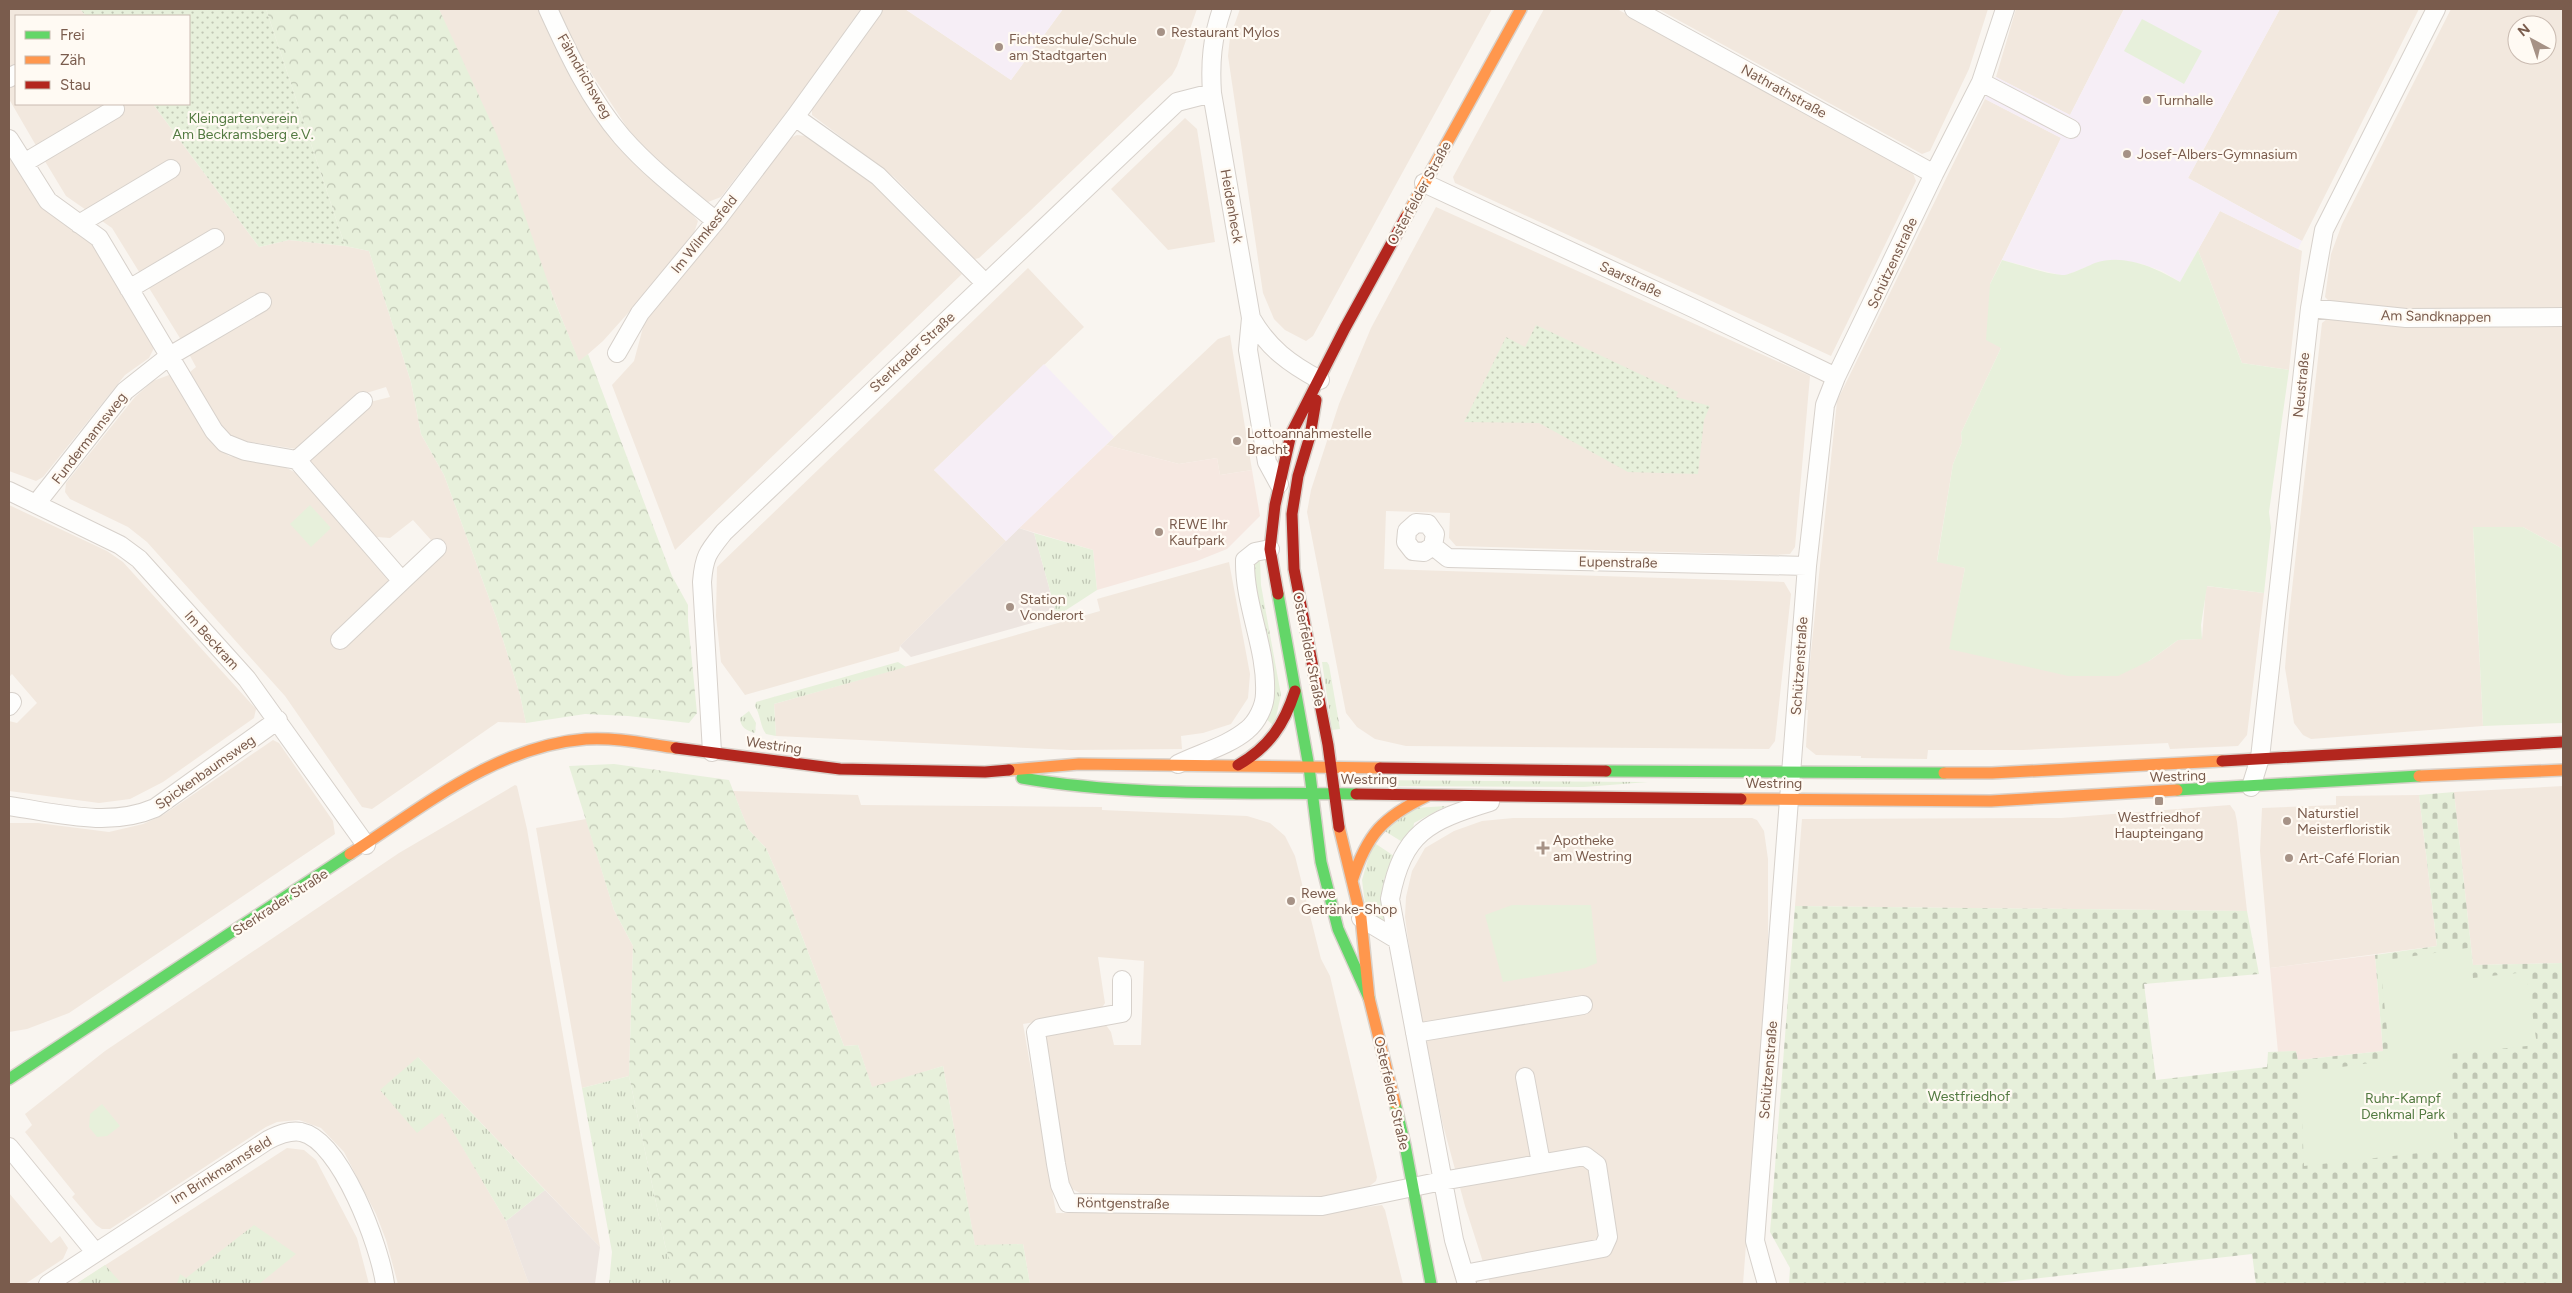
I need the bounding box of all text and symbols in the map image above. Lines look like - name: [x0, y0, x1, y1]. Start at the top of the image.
- legend: [15, 15, 190, 105]
- north arrow: [2507, 15, 2557, 65]
- text: N: [2514, 20, 2534, 40]
- place label: Restaurant Mylos: [1171, 24, 1280, 41]
- text: Frei: [60, 26, 85, 44]
- marker: Restaurant Mylos: [1155, 26, 1167, 38]
- street label: Fähndrichsweg: [553, 31, 616, 122]
- place label: Fichteschule/Schule am Stadtgarten: [1009, 31, 1137, 64]
- marker: Fichteschule/Schule am Stadtgarten: [993, 41, 1005, 53]
- text: Zäh: [60, 51, 86, 69]
- street label: Nathrathstraße: [1738, 61, 1830, 122]
- text: Stau: [60, 76, 91, 94]
- place label: Turnhalle: [2157, 92, 2214, 109]
- marker: Turnhalle: [2141, 94, 2153, 106]
- park label: Kleingartenverein Am Beckramsberg e.V.: [172, 110, 314, 143]
- street label: Osterfelder Straße: [1384, 138, 1455, 248]
- place label: Josef-Albers-Gymnasium: [2137, 146, 2297, 163]
- marker: Josef-Albers-Gymnasium: [2121, 148, 2133, 160]
- street label: Heidenheck: [1217, 168, 1246, 245]
- street label: Im Wilmkesfeld: [668, 192, 741, 277]
- street label: Schützenstraße: [1864, 215, 1921, 312]
- street label: Saarstraße: [1597, 258, 1665, 301]
- street label: Am Sandknappen: [2381, 307, 2491, 326]
- street label: Sterkrader Straße: [866, 308, 959, 396]
- street label: Neustraße: [2290, 351, 2313, 419]
- street label: Fundermannsweg: [48, 389, 130, 487]
- place label: Lottoannahmestelle Bracht: [1247, 425, 1372, 458]
- marker: Lottoannahmestelle Bracht: [1231, 435, 1243, 447]
- place label: REWE Ihr Kaufpark: [1169, 516, 1228, 549]
- marker: REWE Ihr Kaufpark: [1153, 526, 1165, 538]
- street label: Eupenstraße: [1578, 553, 1658, 572]
- street label: Osterfelder Straße: [1289, 590, 1328, 708]
- place label: Station Vonderort: [1020, 591, 1084, 624]
- marker: Station Vonderort: [1004, 601, 1016, 613]
- street label: Im Beckram: [181, 607, 243, 673]
- street label: Schützenstraße: [1788, 616, 1811, 716]
- street label: Spickenbaumsweg: [152, 732, 259, 813]
- street label: Westring: [745, 733, 803, 758]
- street label: Westring: [2150, 767, 2206, 786]
- street label: Westring: [1341, 771, 1397, 788]
- street label: Westring: [1746, 775, 1802, 792]
- marker: Westfriedhof Haupteingang: [2153, 795, 2165, 807]
- place label: Naturstiel Meisterfloristik: [2297, 805, 2390, 838]
- place label: Westfriedhof Haupteingang: [2114, 809, 2204, 842]
- marker: Naturstiel Meisterfloristik: [2281, 815, 2293, 827]
- place label: Apotheke am Westring: [1553, 832, 1632, 865]
- marker: Apotheke am Westring: [1537, 842, 1549, 854]
- place label: Art-Café Florian: [2299, 850, 2400, 867]
- marker: Art-Café Florian: [2283, 852, 2295, 864]
- street label: Sterkrader Straße: [229, 865, 331, 940]
- place label: Rewe Getränke-Shop: [1301, 885, 1397, 918]
- marker: Rewe Getränke-Shop: [1285, 895, 1297, 907]
- street label: Schützenstraße: [1756, 1020, 1781, 1120]
- street label: Osterfelder Straße: [1370, 1035, 1413, 1152]
- park label: Westfriedhof: [1928, 1088, 2011, 1105]
- park label: Ruhr-Kampf Denkmal Park: [2361, 1090, 2445, 1123]
- street label: Im Brinkmannsfeld: [168, 1133, 275, 1208]
- street label: Röntgenstraße: [1076, 1194, 1170, 1213]

